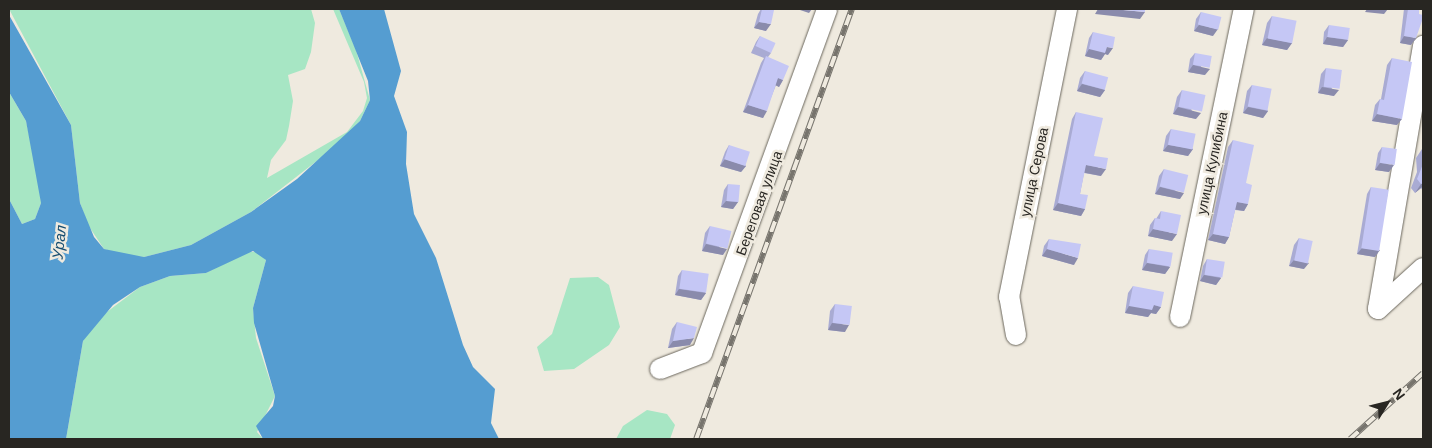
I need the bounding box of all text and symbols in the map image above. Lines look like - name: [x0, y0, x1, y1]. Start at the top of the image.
- street label: улица Кулибина: [1193, 110, 1231, 216]
- street label: улица Серова: [1016, 126, 1052, 218]
- street label: Береговая улица: [732, 148, 786, 258]
- water label: Урал: [48, 224, 70, 260]
- north arrow: [1362, 378, 1412, 428]
- text: N: [1390, 385, 1409, 403]

